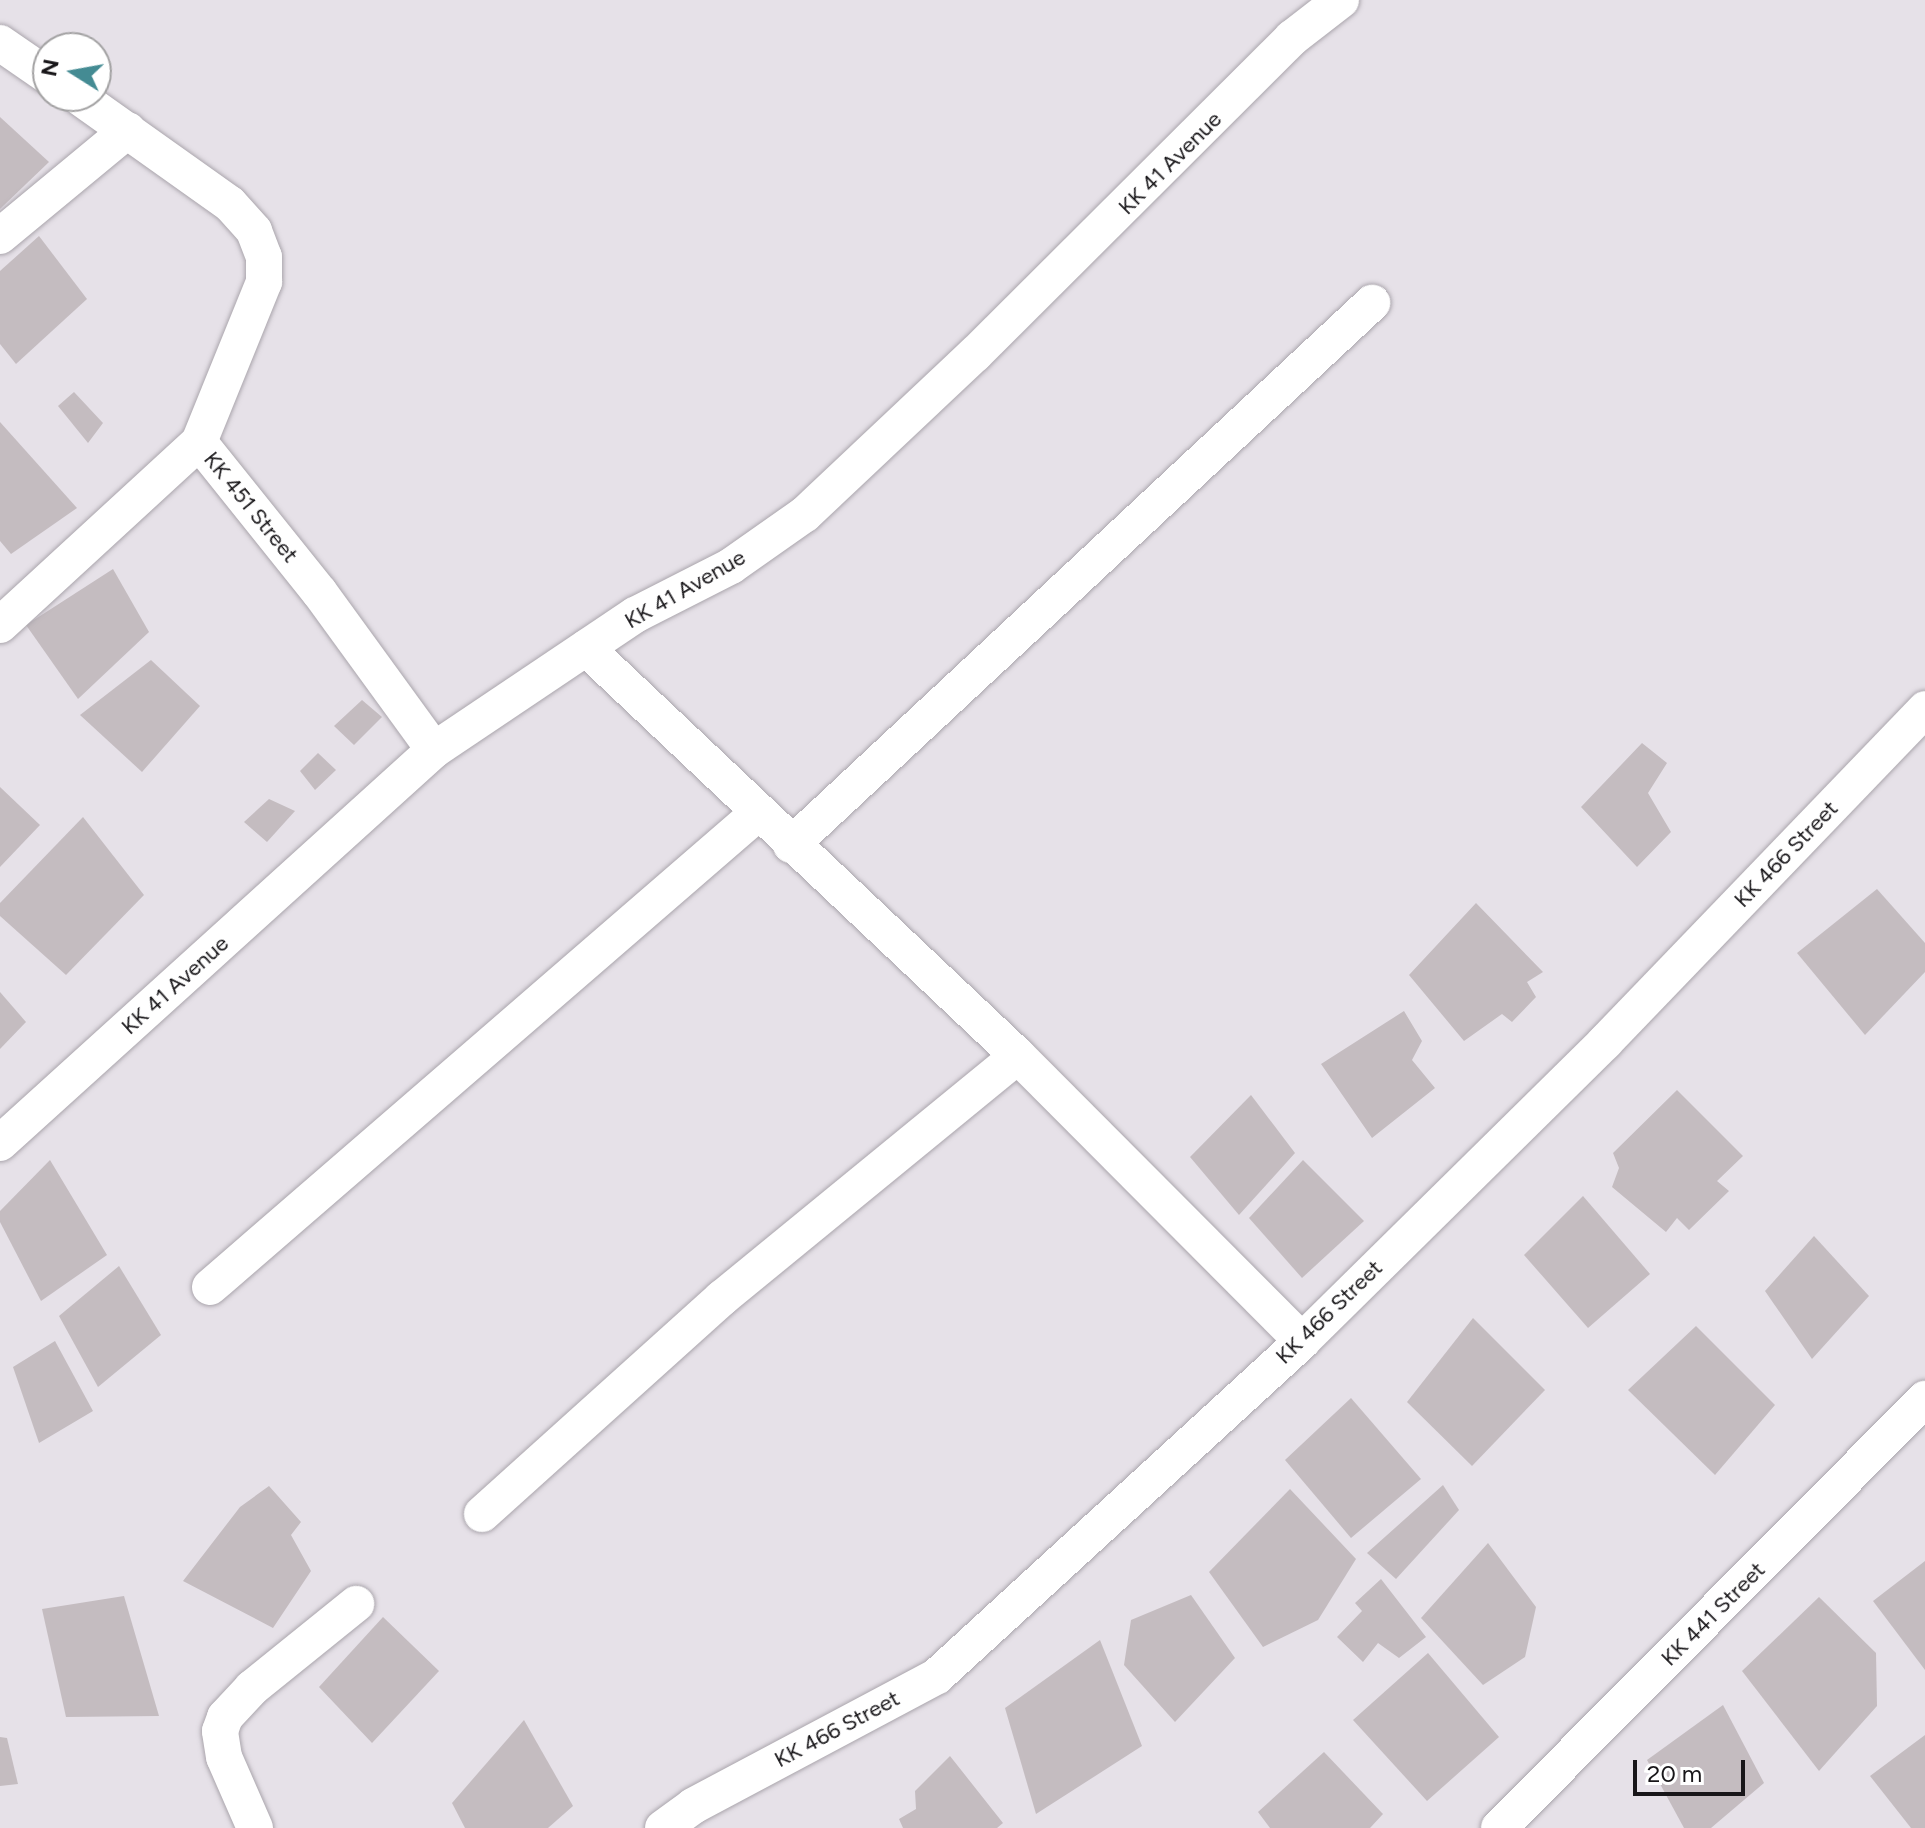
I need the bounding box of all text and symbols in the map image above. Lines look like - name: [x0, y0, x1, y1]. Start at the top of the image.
- north arrow: [32, 32, 112, 112]
- text: N: [35, 57, 65, 79]
- street label: KK 41 Avenue: [1113, 106, 1227, 220]
- street label: KK 451 Street: [198, 446, 304, 568]
- street label: KK 41 Avenue: [620, 544, 750, 634]
- street label: KK 466 Street: [1729, 795, 1843, 913]
- street label: KK 41 Avenue: [116, 930, 234, 1040]
- street label: KK 466 Street: [1270, 1255, 1388, 1369]
- street label: KK 441 Street: [1656, 1557, 1770, 1671]
- street label: KK 466 Street: [770, 1685, 904, 1773]
- scale bar: [1637, 1744, 1749, 1794]
- text: 20 m: [1647, 1759, 1702, 1788]

